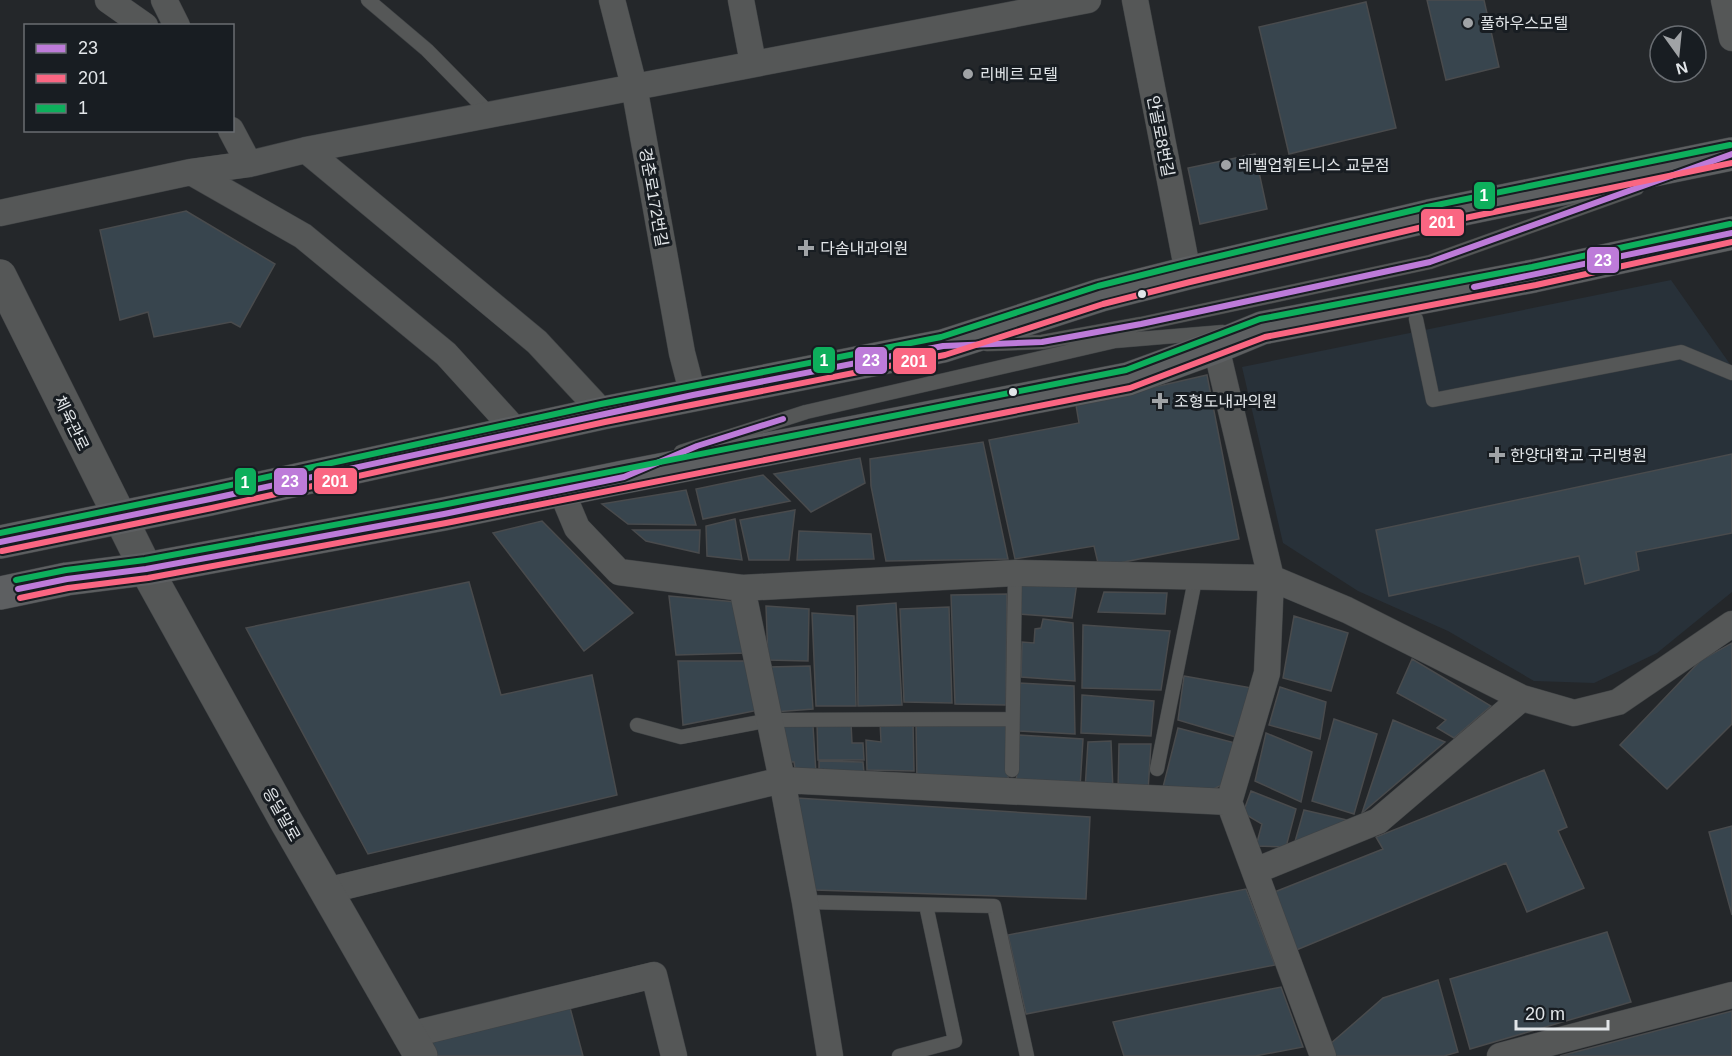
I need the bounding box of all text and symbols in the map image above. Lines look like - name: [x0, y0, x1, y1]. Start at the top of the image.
- place label: 풀하우스모텔: [1480, 15, 1568, 32]
- marker: 풀하우스모텔: [1461, 16, 1475, 30]
- legend: [24, 24, 234, 132]
- north arrow: [1648, 24, 1708, 84]
- text: 23: [78, 38, 98, 58]
- text: N: [1674, 58, 1690, 78]
- place label: 리베르 모텔: [980, 66, 1058, 83]
- marker: 리베르 모텔: [961, 67, 975, 81]
- text: 201: [78, 68, 108, 88]
- street label: 안골로8번길: [1144, 94, 1177, 178]
- text: 1: [78, 98, 88, 118]
- street label: 경춘로172번길: [636, 146, 671, 248]
- place label: 레벨업휘트니스 교문점: [1238, 157, 1390, 174]
- marker: 레벨업휘트니스 교문점: [1219, 158, 1233, 172]
- line badge: 1: [1473, 181, 1496, 210]
- text: 1: [1480, 187, 1489, 204]
- line badge: 201: [1420, 208, 1465, 237]
- text: 201: [1429, 214, 1455, 231]
- marker: 다솜내과의원: [797, 239, 815, 257]
- place label: 다솜내과의원: [820, 240, 908, 257]
- line badge: 23: [1586, 246, 1620, 274]
- text: 23: [1594, 252, 1612, 269]
- unlabelled marker: [1136, 288, 1148, 300]
- line badge: 1: [812, 346, 836, 374]
- line badge: 23: [854, 346, 888, 375]
- line badge: 201: [892, 347, 937, 375]
- text: 1: [820, 352, 829, 369]
- text: 23: [862, 352, 880, 369]
- text: 201: [901, 353, 927, 370]
- unlabelled marker: [1007, 386, 1019, 398]
- marker: 조형도내과의원: [1151, 392, 1169, 410]
- street label: 체육관로: [51, 393, 92, 454]
- place label: 조형도내과의원: [1174, 393, 1277, 410]
- marker: 한양대학교 구리병원: [1488, 446, 1506, 464]
- place label: 한양대학교 구리병원: [1510, 447, 1647, 464]
- line badge: 1: [234, 467, 257, 496]
- line badge: 23: [273, 467, 308, 496]
- line badge: 201: [313, 467, 358, 495]
- text: 23: [281, 473, 299, 490]
- text: 201: [322, 473, 348, 490]
- text: 1: [241, 474, 250, 491]
- street label: 응달말로: [260, 784, 303, 844]
- scale bar: [1516, 993, 1608, 1031]
- text: 20 m: [1525, 1004, 1565, 1024]

